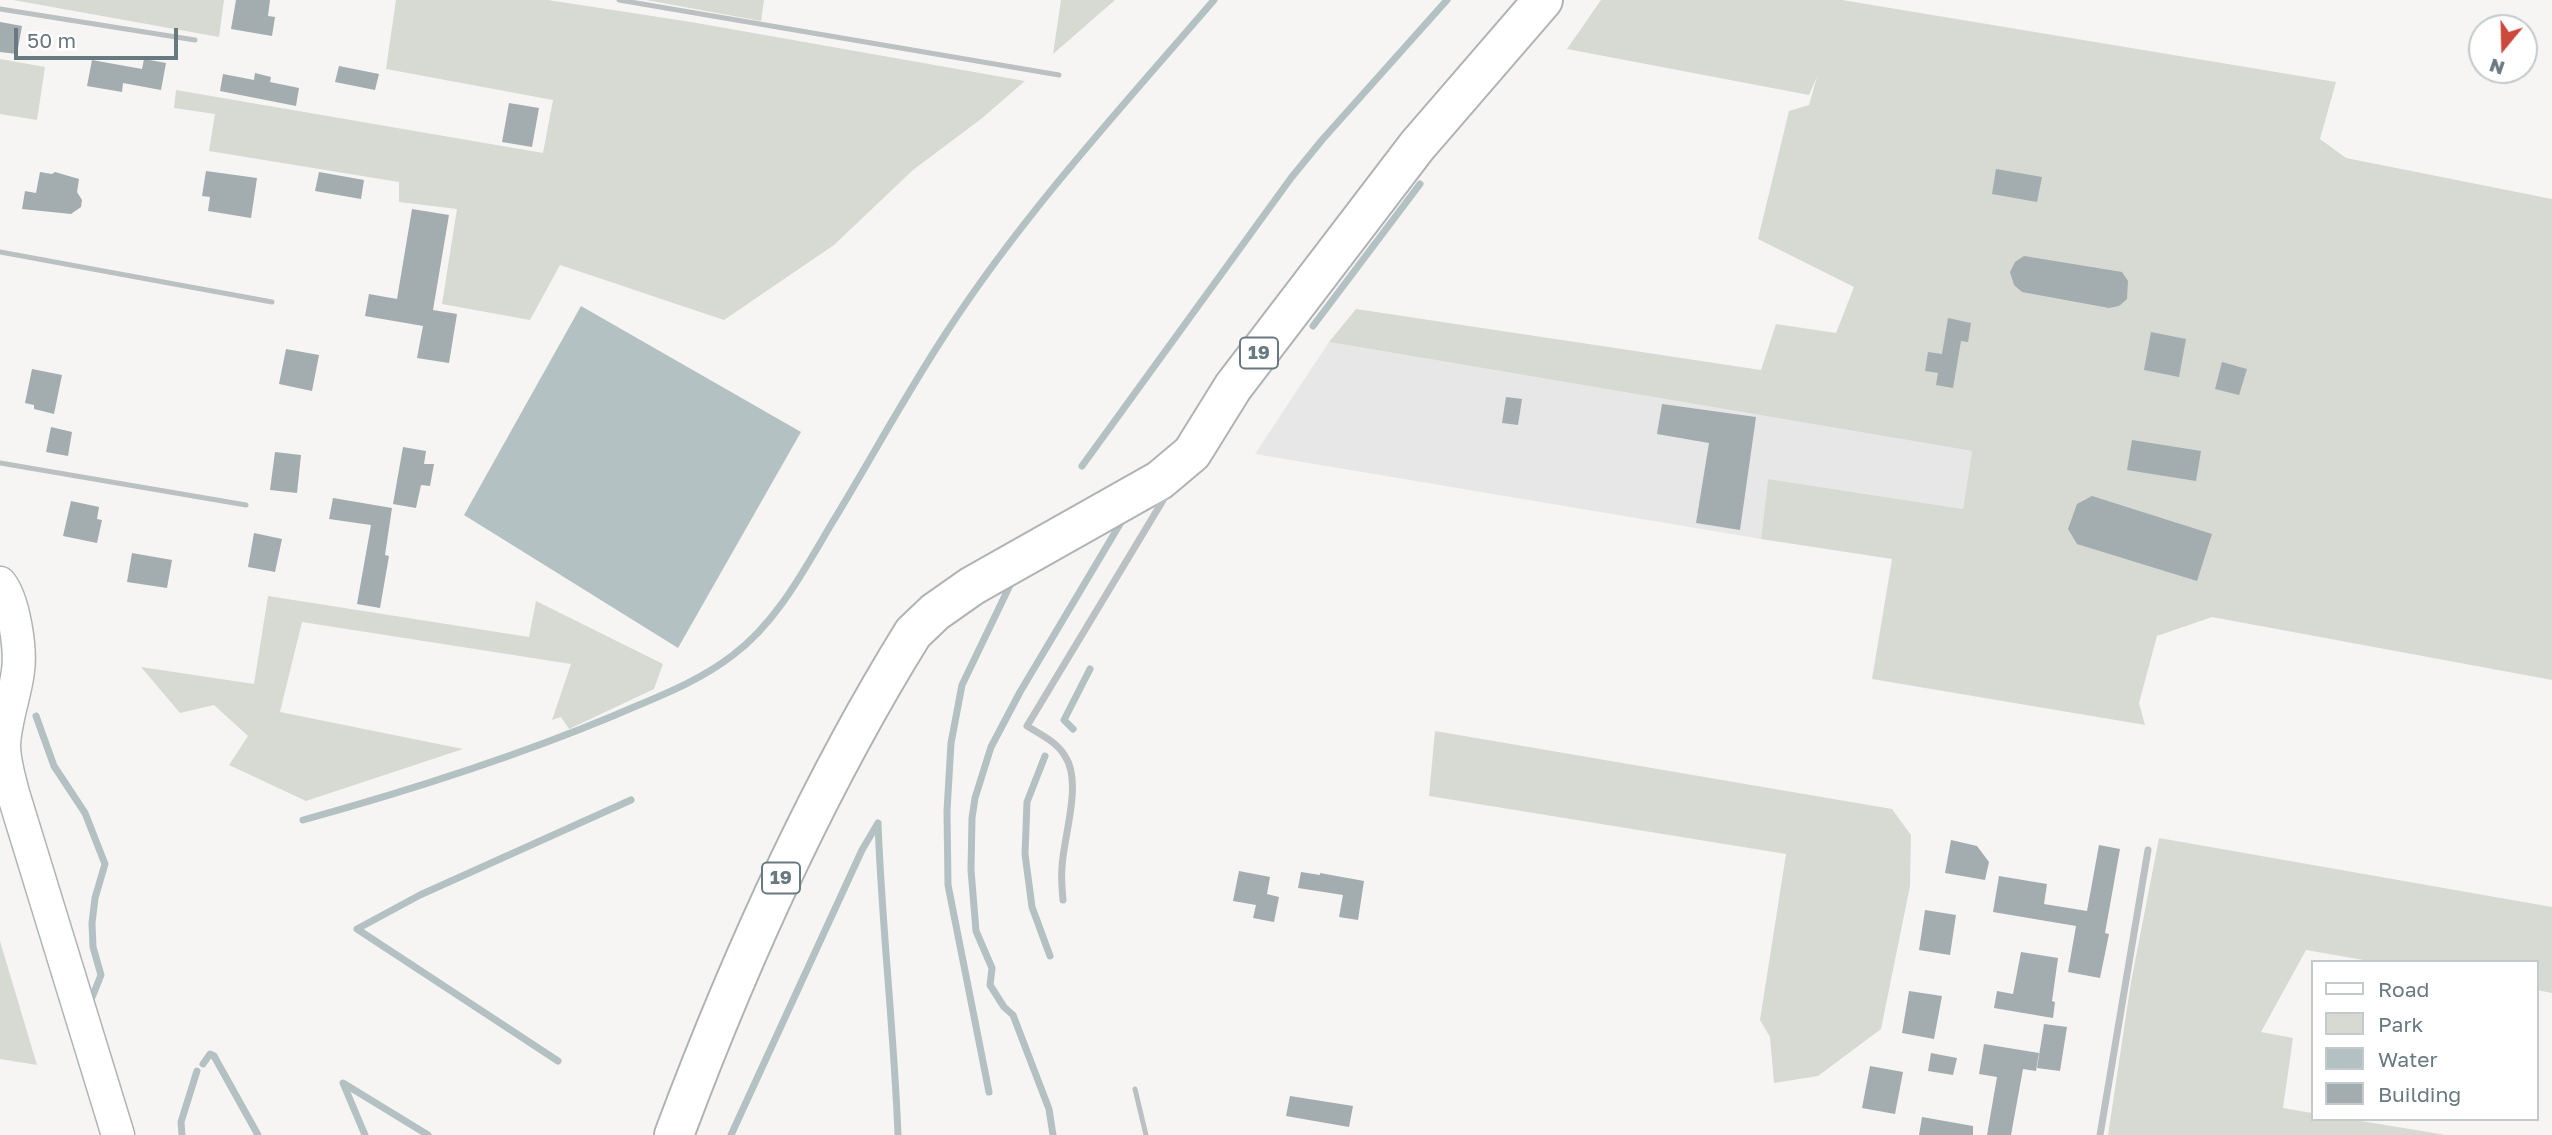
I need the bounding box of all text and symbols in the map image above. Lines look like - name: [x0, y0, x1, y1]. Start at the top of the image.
- scale bar: [18, 14, 182, 58]
- north arrow: [2468, 14, 2538, 84]
- text: 50 m: [27, 27, 76, 53]
- text: N: [2486, 54, 2507, 81]
- road number: 19: [1240, 338, 1278, 368]
- road number: 19: [762, 862, 800, 894]
- legend: [2310, 960, 2538, 1121]
- text: Road: [2378, 976, 2429, 1002]
- text: Park: [2378, 1011, 2423, 1037]
- text: Water: [2378, 1046, 2438, 1072]
- text: Building: [2378, 1081, 2461, 1107]

